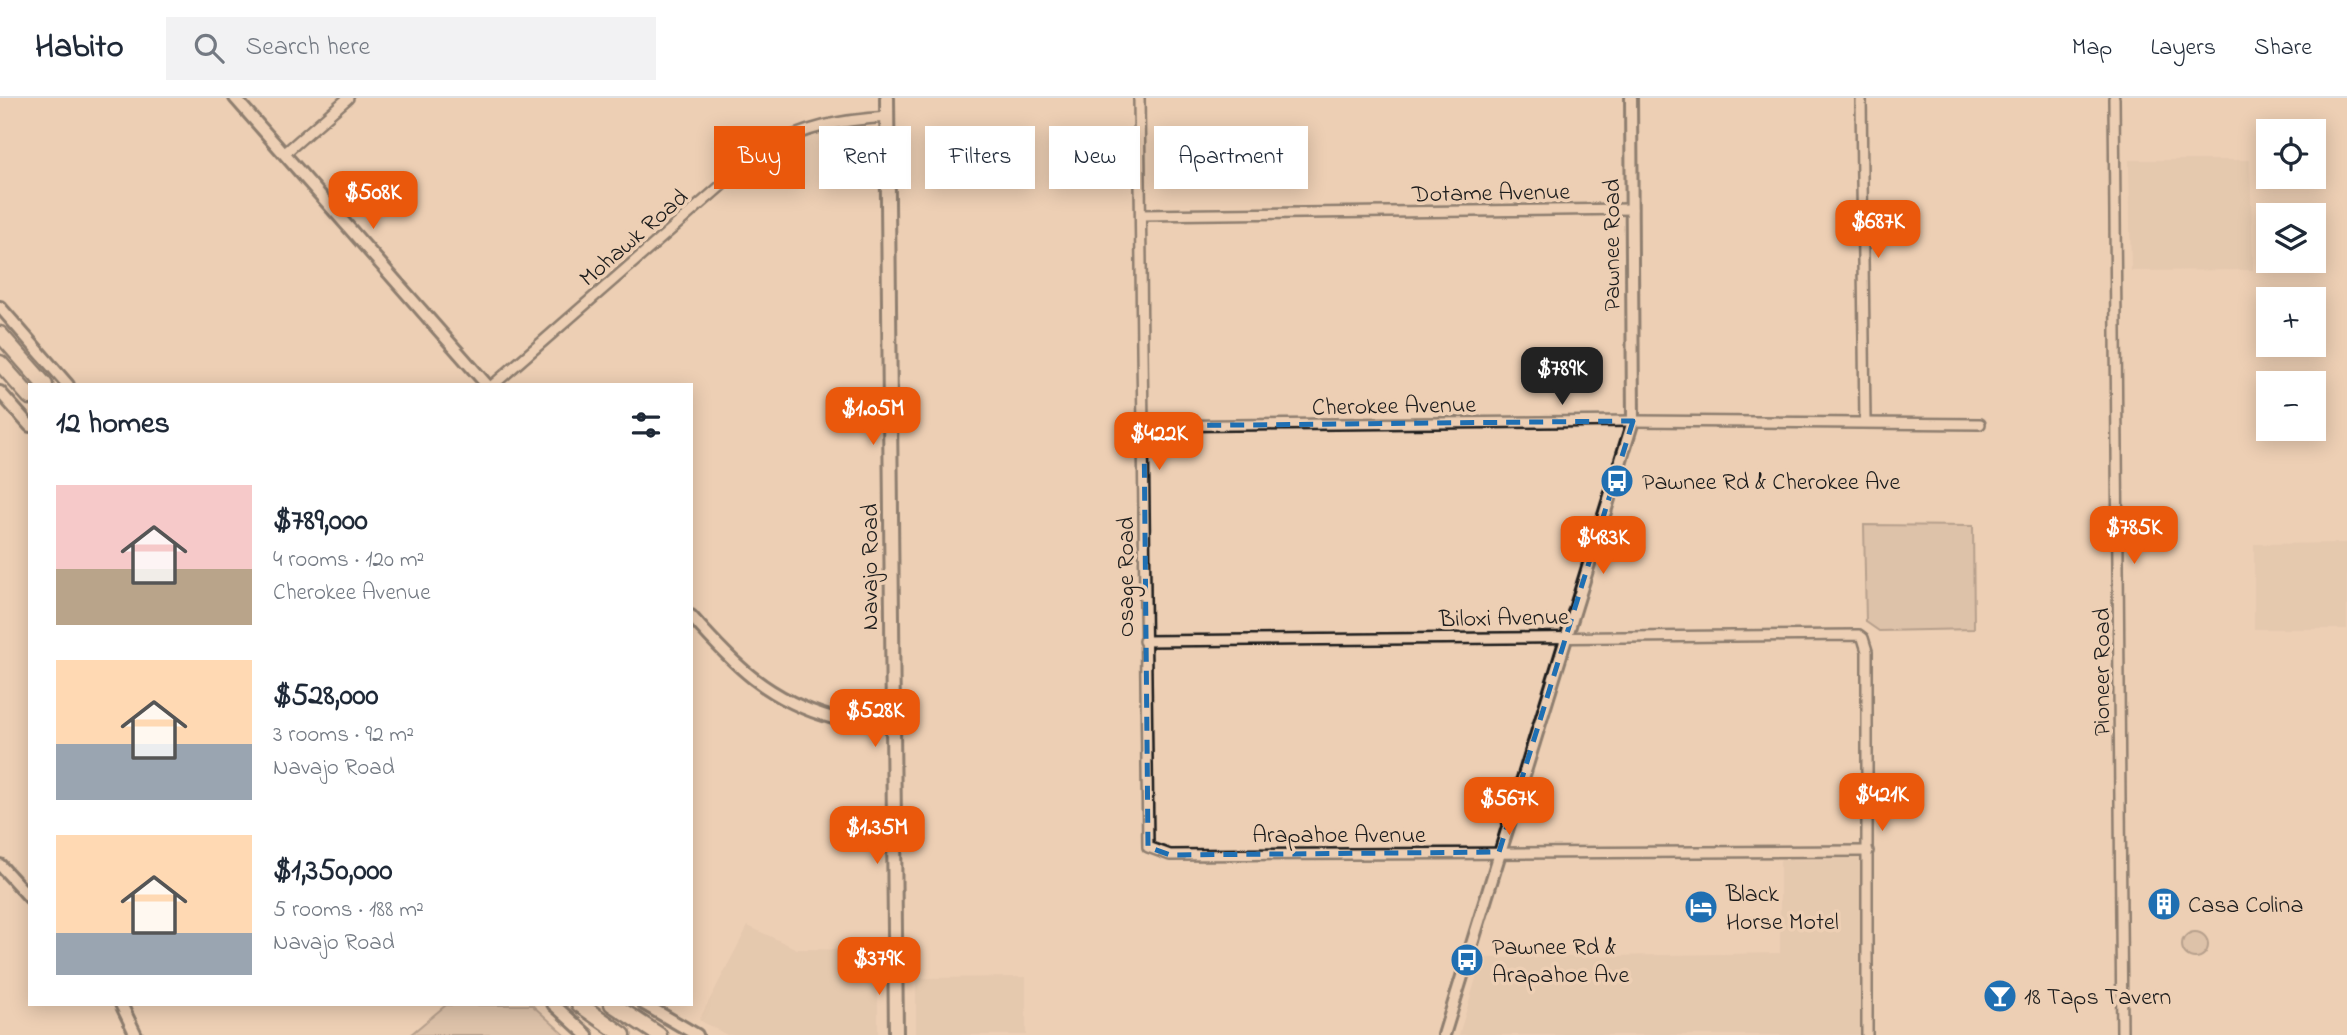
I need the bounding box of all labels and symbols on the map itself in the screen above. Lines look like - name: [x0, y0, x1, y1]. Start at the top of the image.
- pin: $508K: [324, 172, 422, 231]
- street label: Dotame Avenue: [1411, 176, 1571, 213]
- street label: Pawnee Road: [1596, 178, 1631, 311]
- street label: Mohawk Road: [572, 181, 697, 296]
- pin: $687K: [1829, 200, 1927, 260]
- pin: $789K: [1513, 348, 1611, 407]
- pin: $1.05M: [816, 388, 930, 447]
- street label: Cherokee Avenue: [1312, 389, 1477, 426]
- pin: $422K: [1110, 412, 1208, 472]
- bus stop icon: Pawnee Rd & Cherokee Ave: [1598, 462, 1636, 500]
- place label: Pawnee Rd & Cherokee Ave: [1642, 466, 1901, 501]
- street label: Navajo Road: [854, 503, 889, 630]
- pin: $785K: [2085, 506, 2183, 566]
- street label: Osage Road: [1110, 516, 1145, 637]
- pin: $483K: [1554, 517, 1652, 576]
- street label: Biloxi Avenue: [1438, 601, 1569, 638]
- street label: Pioneer Road: [2086, 607, 2121, 736]
- pin: $528K: [826, 690, 924, 749]
- pin: $421K: [1833, 774, 1931, 833]
- pin: $567K: [1460, 778, 1558, 837]
- pin: $1.35M: [820, 806, 934, 866]
- street label: Arapahoe Avenue: [1252, 819, 1426, 854]
- place label: Black Horse Motel: [1725, 878, 1839, 941]
- building icon: Casa Colina: [2145, 885, 2183, 923]
- hotel icon: Black Horse Motel: [1682, 888, 1720, 926]
- place label: Casa Colina: [2188, 889, 2303, 924]
- place label: Pawnee Rd & Arapahoe Ave: [1492, 931, 1630, 994]
- pin: $379K: [830, 937, 928, 997]
- bus stop icon: Pawnee Rd & Arapahoe Ave: [1448, 941, 1486, 979]
- bar icon: 18 Taps Tavern: [1981, 977, 2019, 1015]
- place label: 18 Taps Tavern: [2024, 981, 2171, 1016]

